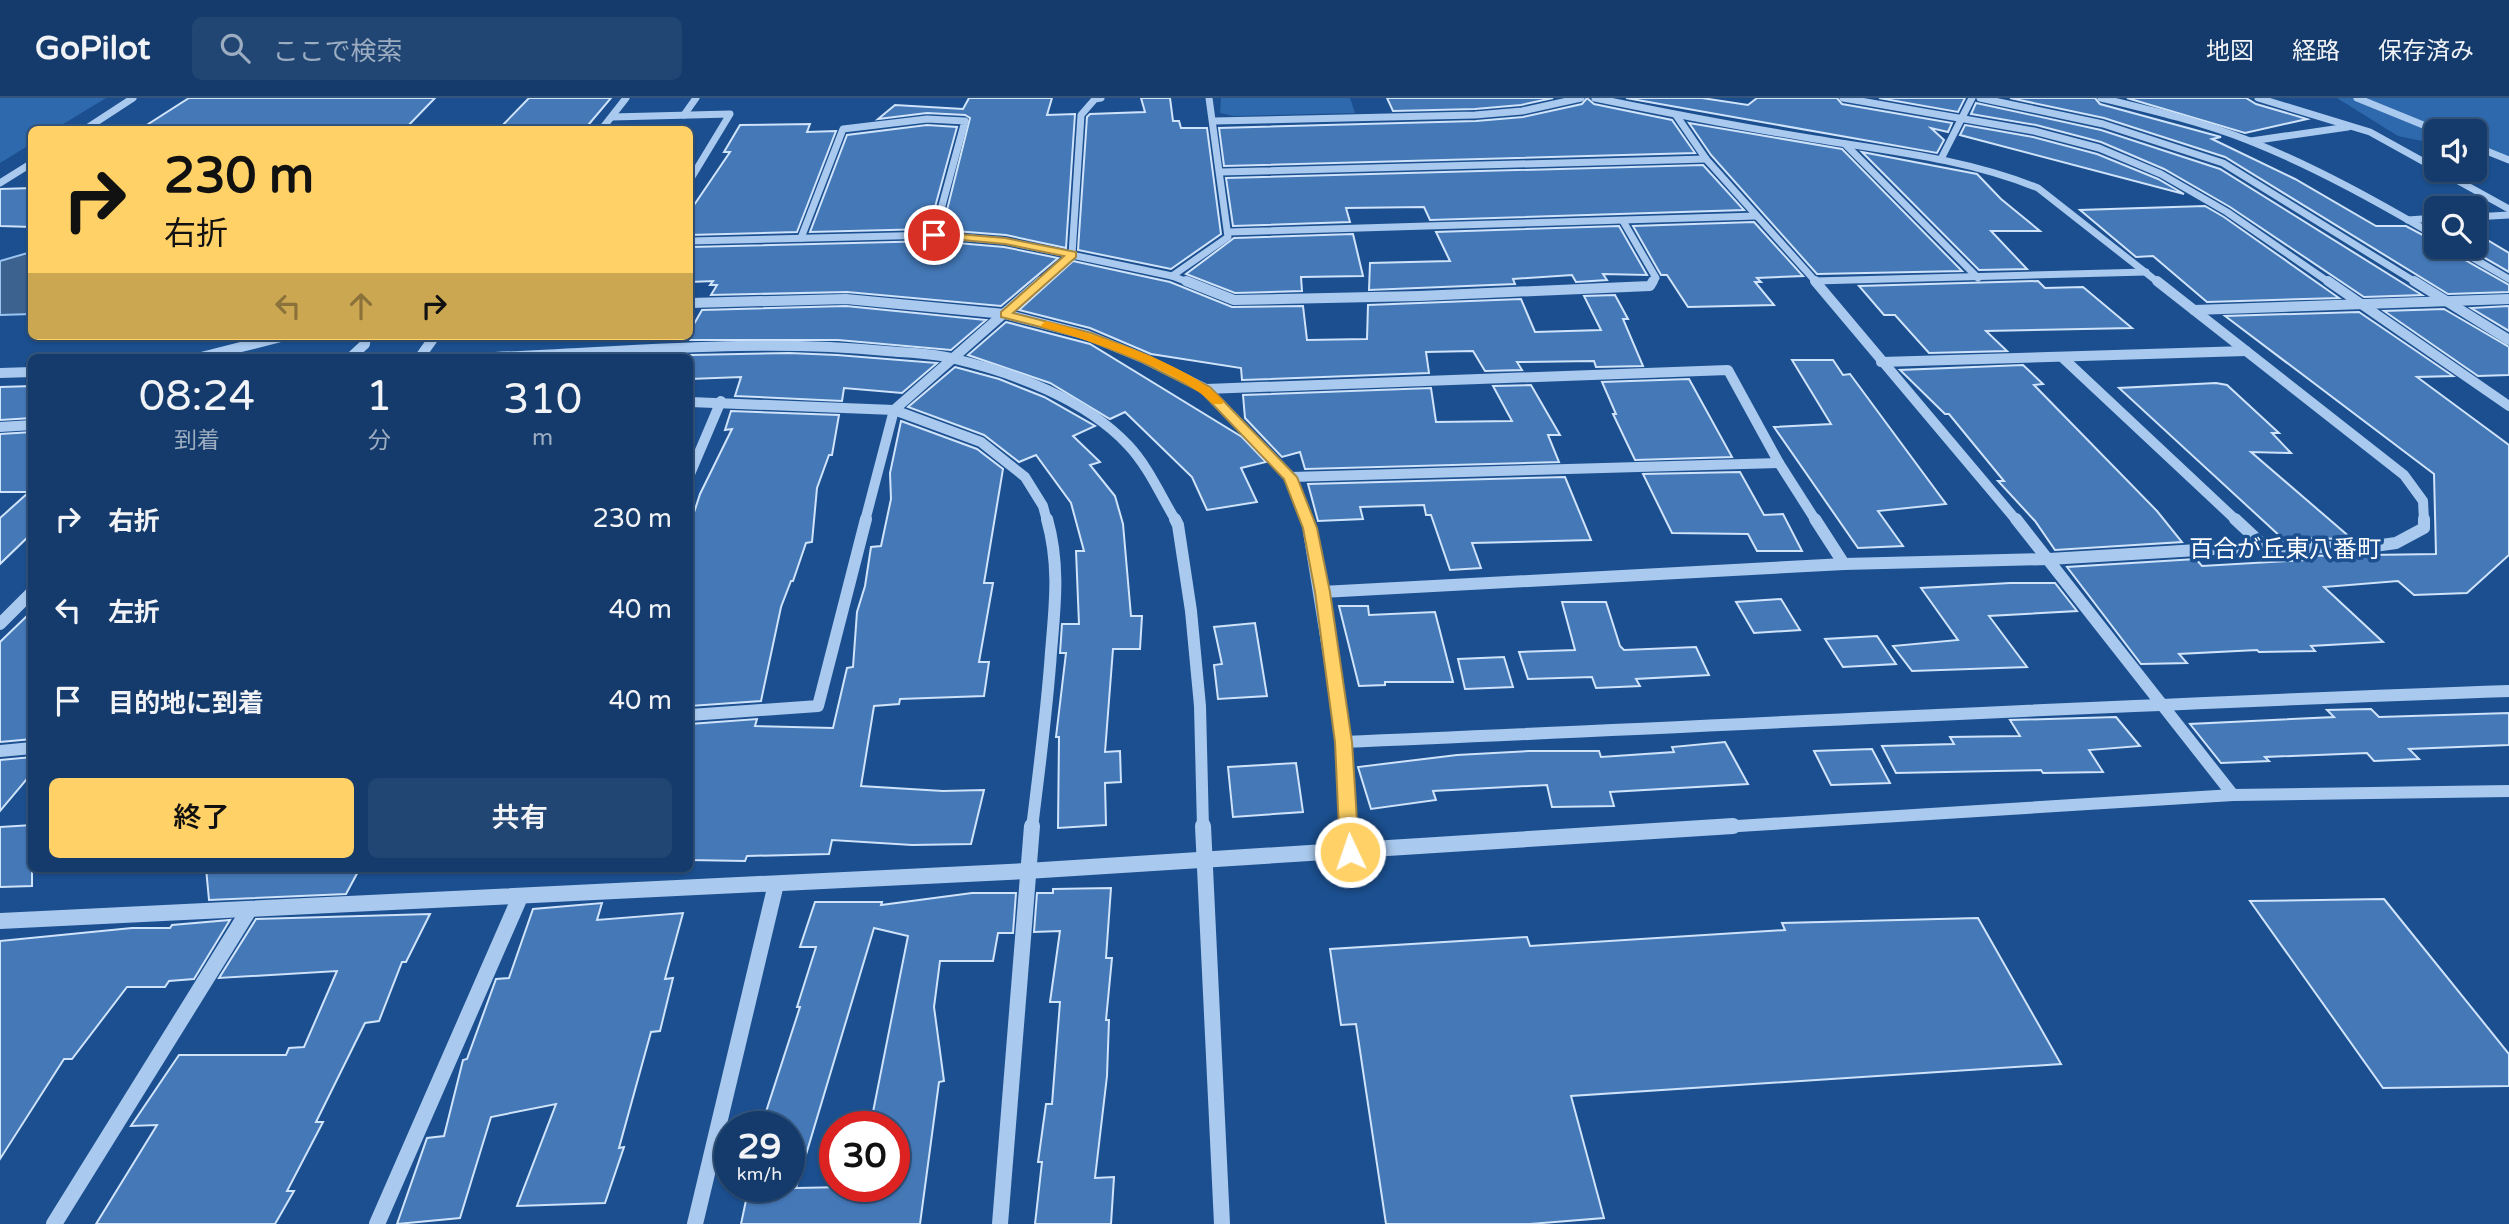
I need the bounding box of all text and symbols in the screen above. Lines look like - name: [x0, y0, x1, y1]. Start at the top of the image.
- search box: [192, 17, 682, 80]
- text: GoPilot: [35, 29, 150, 68]
- icon: search: [216, 29, 254, 67]
- text: ここで検索: [272, 36, 402, 67]
- text: 地図: [2206, 37, 2254, 66]
- text: 経路: [2292, 37, 2340, 66]
- text: 保存済み: [2378, 37, 2474, 66]
- map controls: [2424, 119, 2487, 259]
- button: sound: [2424, 119, 2487, 182]
- text: 230 m: [164, 147, 314, 206]
- icon: right: [49, 154, 140, 245]
- button: search: [2424, 196, 2487, 259]
- pin: [904, 205, 964, 265]
- text: 右折: [164, 215, 228, 253]
- icon: arrive: [915, 216, 953, 254]
- icon: left: [269, 287, 307, 325]
- icon: ahead: [342, 287, 380, 325]
- icon: right: [415, 287, 453, 325]
- text: 08:24: [139, 371, 255, 422]
- text: 1: [366, 371, 392, 422]
- text: 310: [503, 374, 582, 425]
- text: m: [532, 424, 553, 452]
- text: 到着: [174, 427, 220, 455]
- text: 分: [368, 427, 391, 455]
- icon: right: [49, 500, 87, 538]
- text: 230 m: [592, 503, 672, 534]
- text: 右折: [108, 506, 160, 537]
- district label: 百合が丘東八番町: [2189, 535, 2381, 564]
- icon: left: [49, 591, 87, 629]
- text: 40 m: [609, 594, 672, 625]
- text: 左折: [108, 597, 160, 628]
- icon: arrive: [49, 682, 87, 720]
- text: 40 m: [609, 685, 672, 716]
- text: 目的地に到着: [108, 688, 264, 719]
- button: 終了: [49, 778, 354, 858]
- button: 共有: [368, 778, 672, 858]
- position arrow: [1313, 815, 1387, 889]
- speed limit sign: 30: [819, 1111, 910, 1202]
- text: 29: [738, 1126, 781, 1168]
- text: km/h: [737, 1163, 782, 1185]

